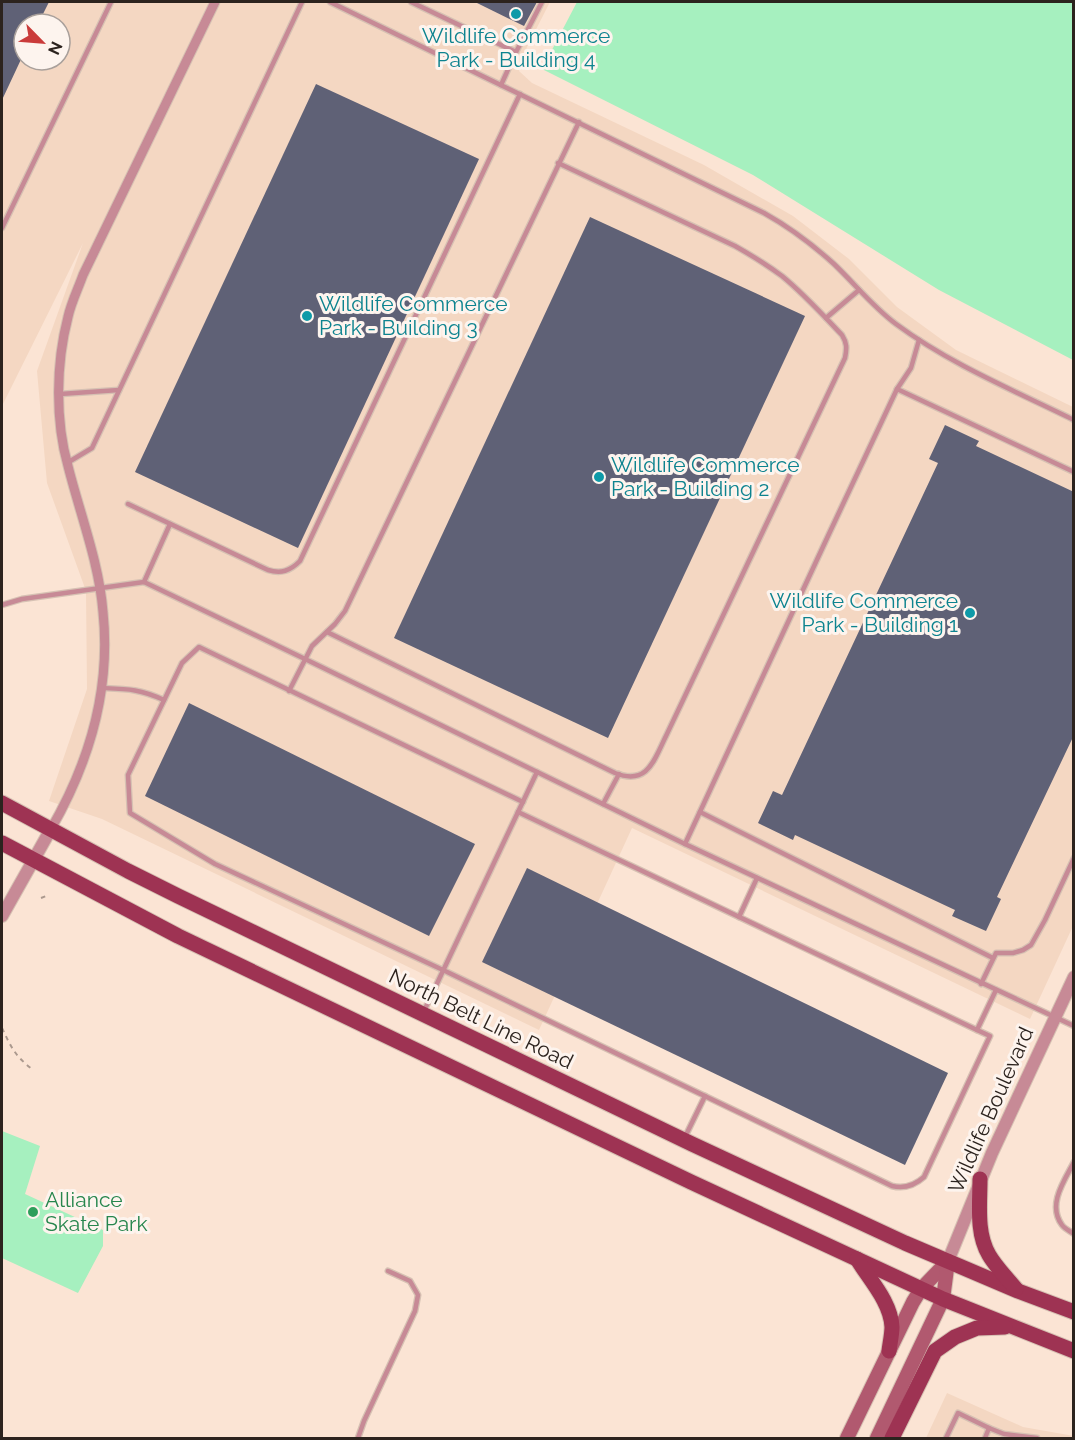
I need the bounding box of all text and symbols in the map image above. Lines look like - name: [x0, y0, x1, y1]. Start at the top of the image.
- marker: Wildlife Commerce Park - Building 4: [509, 7, 523, 21]
- north arrow: [12, 12, 72, 72]
- place label: Wildlife Commerce Park - Building 4: [422, 23, 610, 72]
- text: N: [44, 39, 66, 58]
- place label: Wildlife Commerce Park - Building 3: [319, 291, 508, 340]
- marker: Wildlife Commerce Park - Building 3: [300, 309, 314, 323]
- place label: Wildlife Commerce Park - Building 2: [611, 452, 800, 501]
- marker: Wildlife Commerce Park - Building 2: [592, 470, 606, 484]
- place label: Wildlife Commerce Park - Building 1: [770, 588, 958, 637]
- marker: Wildlife Commerce Park - Building 1: [963, 606, 977, 620]
- street label: North Belt Line Road: [385, 963, 578, 1074]
- street label: Wildlife Boulevard: [943, 1023, 1038, 1197]
- place label: Alliance Skate Park: [45, 1187, 148, 1236]
- marker: Alliance Skate Park: [26, 1205, 40, 1219]

